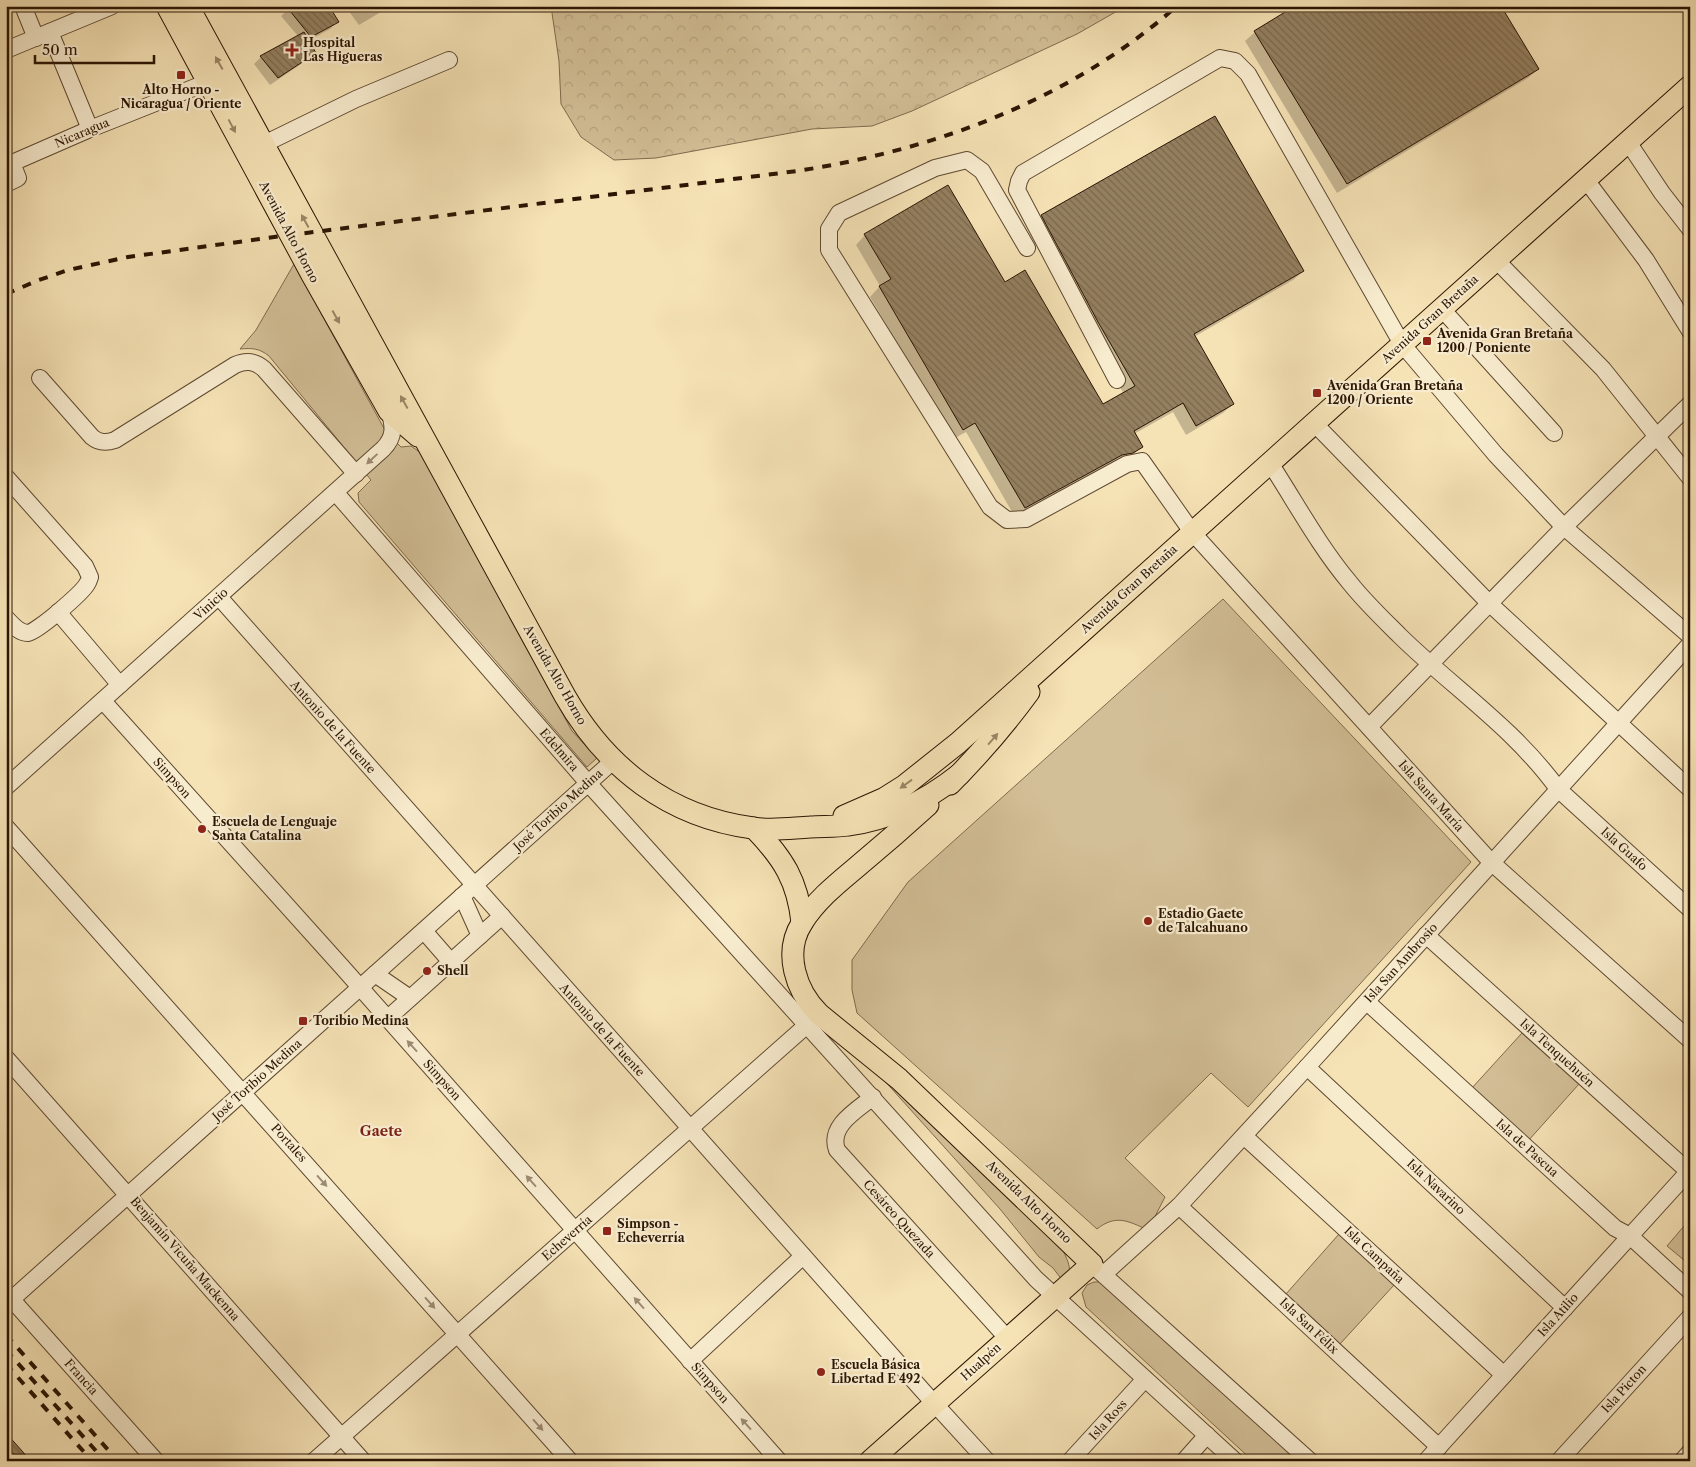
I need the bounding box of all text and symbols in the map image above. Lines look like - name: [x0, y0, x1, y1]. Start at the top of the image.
- scale bar: [35, 32, 154, 64]
- place label: Hospital Las Higueras: [303, 35, 383, 64]
- text: 50 m: [42, 40, 78, 59]
- marker: Hospital Las Higueras: [285, 43, 299, 57]
- one-way arrow: [215, 55, 223, 70]
- marker: Alto Horno - Nicaragua / Oriente: [175, 69, 187, 81]
- place label: Alto Horno - Nicaragua / Oriente: [121, 82, 241, 111]
- street label: Nicaragua: [52, 114, 112, 151]
- one-way arrow: [228, 119, 236, 133]
- street label: Avenida Alto Horno: [256, 178, 323, 285]
- one-way arrow: [301, 214, 310, 227]
- street label: Avenida Gran Bretaña: [1378, 271, 1482, 367]
- one-way arrow: [332, 310, 340, 325]
- place label: Avenida Gran Bretaña 1200 / Poniente: [1436, 326, 1574, 355]
- marker: Avenida Gran Bretaña 1200 / Poniente: [1421, 335, 1433, 347]
- place label: Avenida Gran Bretaña 1200 / Oriente: [1326, 378, 1464, 407]
- marker: Avenida Gran Bretaña 1200 / Oriente: [1311, 387, 1323, 399]
- one-way arrow: [400, 394, 408, 409]
- one-way arrow: [367, 453, 379, 465]
- street label: Avenida Gran Bretaña: [1077, 541, 1181, 637]
- street label: Vinicio: [190, 584, 231, 624]
- street label: Avenida Alto Horno: [520, 621, 590, 727]
- street label: Antonio de la Fuente: [287, 676, 379, 777]
- street label: Edelmira: [537, 725, 583, 775]
- one-way arrow: [987, 733, 999, 745]
- street label: Simpson: [150, 754, 195, 801]
- street label: Isla Santa María: [1395, 757, 1468, 835]
- street label: José Toribio Medina: [508, 765, 606, 855]
- one-way arrow: [899, 779, 913, 789]
- place label: Escuela de Lenguaje Santa Catalina: [212, 814, 337, 843]
- marker: Escuela de Lenguaje Santa Catalina: [196, 823, 208, 835]
- street label: Isla Guafo: [1598, 824, 1651, 873]
- place label: Estadio Gaete de Talcahuano: [1158, 906, 1248, 935]
- marker: Estadio Gaete de Talcahuano: [1142, 915, 1154, 927]
- street label: Isla San Ambrosio: [1361, 920, 1440, 1006]
- place label: Shell: [437, 963, 469, 978]
- marker: Shell: [421, 965, 433, 977]
- street label: Antonio de la Fuente: [556, 979, 648, 1080]
- place label: Toribio Medina: [313, 1013, 410, 1028]
- marker: Toribio Medina: [297, 1015, 309, 1027]
- street label: Isla Tenquehuén: [1517, 1015, 1598, 1090]
- street label: José Toribio Medina: [207, 1035, 305, 1125]
- one-way arrow: [406, 1040, 417, 1053]
- street label: Simpson: [420, 1056, 465, 1103]
- street label: Isla de Pascua: [1493, 1116, 1562, 1180]
- street label: Portales: [268, 1121, 310, 1165]
- district label: Gaete: [360, 1122, 402, 1140]
- street label: Avenida Alto Horno: [983, 1156, 1075, 1246]
- street label: Isla Navarino: [1404, 1156, 1469, 1217]
- one-way arrow: [316, 1175, 328, 1187]
- one-way arrow: [526, 1175, 537, 1187]
- street label: Cesáreo Quezada: [860, 1177, 939, 1261]
- street label: Benjamín Vicuña Mackenna: [127, 1194, 244, 1324]
- street label: Echeverría: [539, 1211, 595, 1263]
- place label: Simpson - Echeverría: [617, 1216, 686, 1245]
- street label: Isla Campaña: [1341, 1223, 1408, 1287]
- marker: Simpson - Echeverría: [601, 1225, 613, 1237]
- street label: Isla Atilio: [1534, 1290, 1581, 1340]
- street label: Isla San Félix: [1277, 1295, 1342, 1357]
- one-way arrow: [424, 1297, 435, 1309]
- one-way arrow: [633, 1297, 645, 1309]
- street label: Hualpén: [957, 1339, 1004, 1384]
- street label: Francia: [61, 1356, 102, 1398]
- place label: Escuela Básica Libertad E 492: [831, 1357, 921, 1386]
- street label: Simpson: [688, 1359, 733, 1406]
- street label: Isla Picton: [1598, 1361, 1649, 1416]
- marker: Escuela Básica Libertad E 492: [815, 1366, 827, 1378]
- street label: Isla Ross: [1086, 1396, 1130, 1443]
- one-way arrow: [532, 1418, 544, 1430]
- one-way arrow: [741, 1418, 752, 1431]

